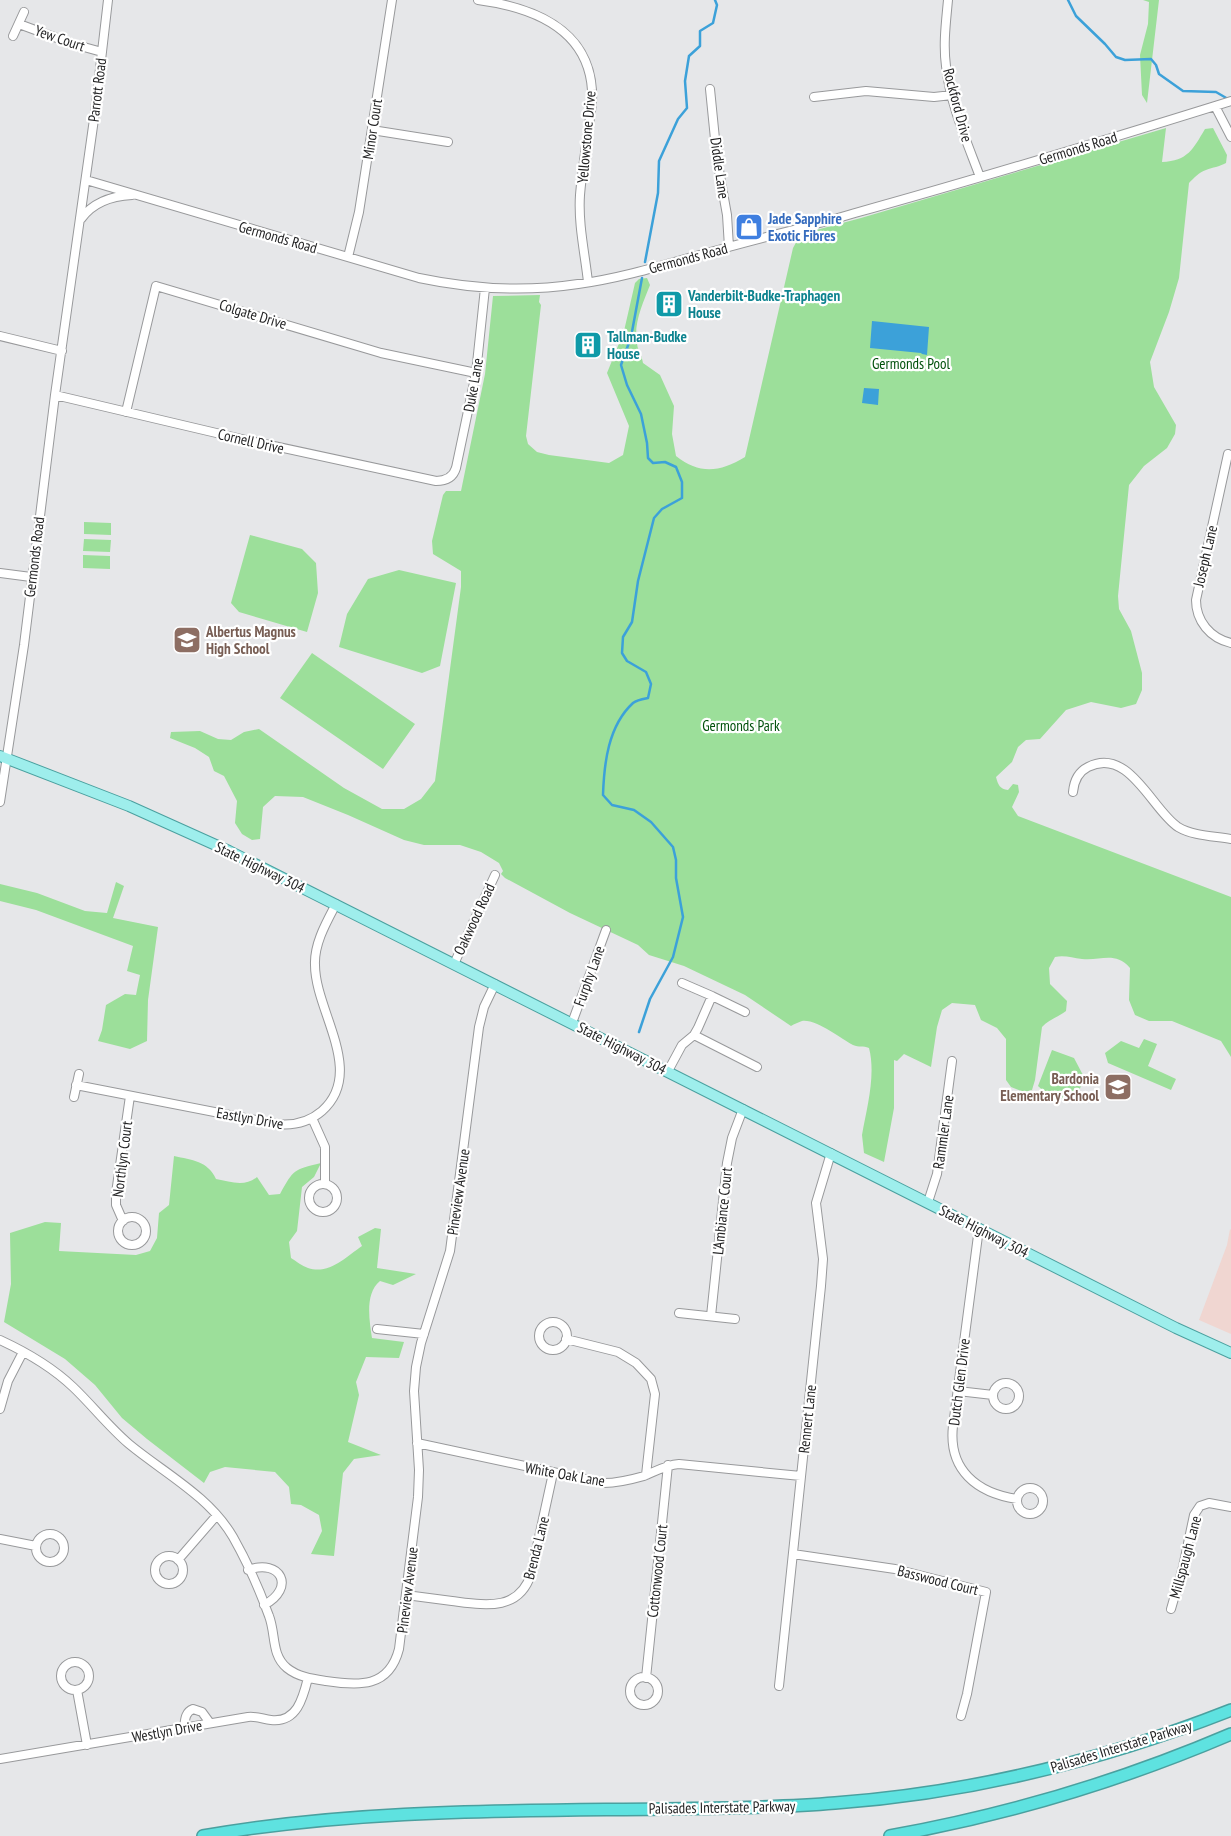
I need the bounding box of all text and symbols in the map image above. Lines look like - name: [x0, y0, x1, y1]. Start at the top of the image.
- street label: Yew Court: [33, 21, 87, 55]
- street label: Parrott Road: [84, 57, 110, 123]
- street label: Rockford Drive: [939, 66, 977, 144]
- street label: Yellowstone Drive: [572, 90, 600, 184]
- street label: Minor Court: [358, 97, 386, 161]
- street label: Germonds Road: [1037, 127, 1119, 169]
- street label: Diddle Lane: [706, 136, 734, 200]
- place label: Jade Sapphire Exotic Fibres: [767, 209, 842, 245]
- shop icon: Jade Sapphire Exotic Fibres: [734, 212, 764, 242]
- street label: Germonds Road: [237, 217, 319, 257]
- street label: Germonds Road: [646, 238, 730, 278]
- place label: Vanderbilt-Budke-Traphagen House: [687, 286, 840, 322]
- building icon: Vanderbilt-Budke-Traphagen House: [654, 289, 684, 319]
- street label: Colgate Drive: [217, 295, 289, 333]
- place label: Tallman-Budke House: [607, 327, 687, 363]
- building icon: Tallman-Budke House: [573, 330, 603, 360]
- park label: Germonds Pool: [872, 354, 951, 373]
- street label: Duke Lane: [459, 357, 487, 413]
- street label: Cornell Drive: [216, 424, 286, 458]
- street label: Germonds Road: [20, 516, 48, 598]
- street label: Joseph Lane: [1188, 523, 1221, 590]
- place label: Albertus Magnus High School: [205, 622, 296, 658]
- school or university icon: Albertus Magnus High School: [172, 625, 202, 655]
- park label: Germonds Park: [702, 716, 780, 735]
- street label: State Highway 304: [212, 837, 308, 897]
- street label: Oakwood Road: [449, 880, 499, 958]
- street label: Furphy Lane: [569, 943, 609, 1009]
- street label: State Highway 304: [574, 1017, 670, 1079]
- place label: Bardonia Elementary School: [1000, 1069, 1099, 1105]
- school or university icon: Bardonia Elementary School: [1103, 1072, 1133, 1102]
- street label: Rammler Lane: [928, 1094, 958, 1170]
- street label: Eastlyn Drive: [215, 1103, 285, 1133]
- street label: Northlyn Court: [108, 1120, 136, 1198]
- street label: Pineview Avenue: [443, 1148, 473, 1236]
- street label: L'Ambiance Court: [708, 1166, 736, 1256]
- street label: State Highway 304: [936, 1200, 1032, 1262]
- street label: Dutch Glen Drive: [944, 1337, 974, 1427]
- street label: Rennert Lane: [794, 1384, 820, 1454]
- street label: White Oak Lane: [523, 1458, 607, 1490]
- street label: Brenda Lane: [519, 1514, 553, 1582]
- street label: Millspaugh Lane: [1165, 1514, 1205, 1600]
- street label: Cottonwood Court: [643, 1524, 671, 1618]
- street label: Pineview Avenue: [392, 1546, 422, 1634]
- street label: Basswood Court: [896, 1561, 980, 1599]
- street label: Westlyn Drive: [130, 1715, 204, 1747]
- street label: Palisades Interstate Parkway: [1048, 1715, 1194, 1777]
- street label: Palisades Interstate Parkway: [648, 1796, 796, 1818]

